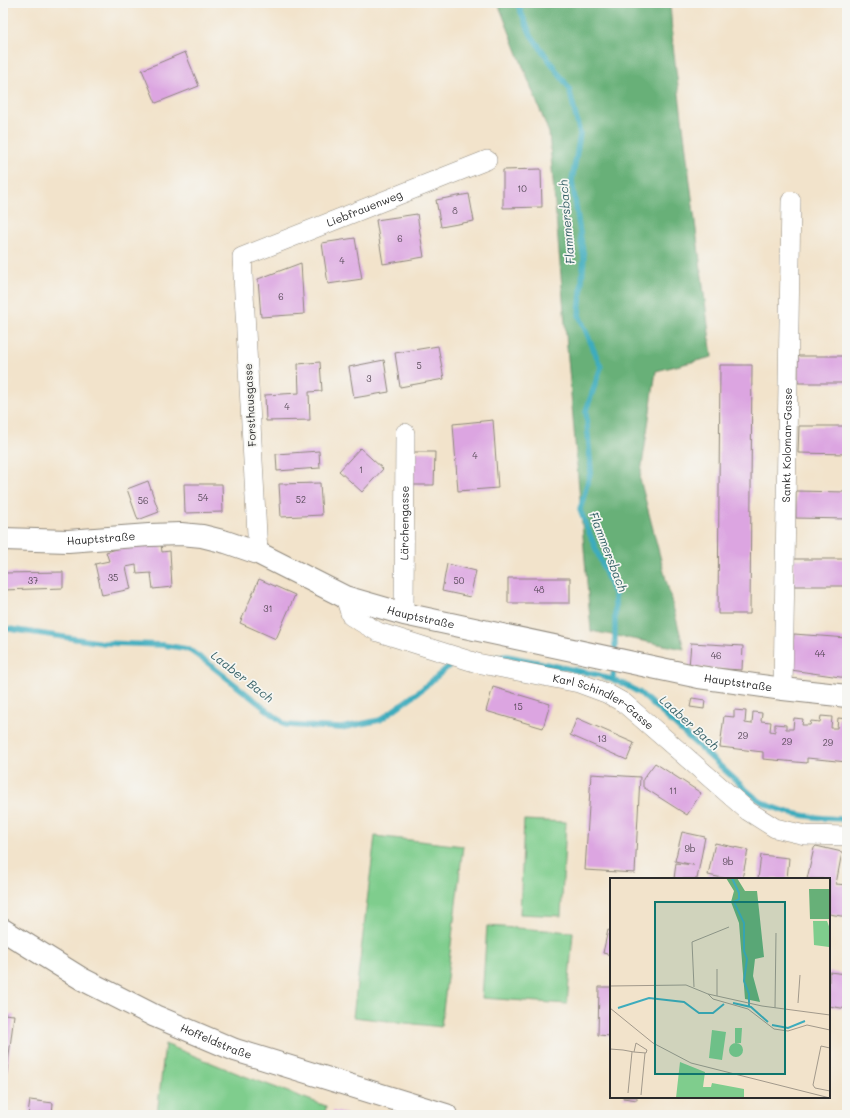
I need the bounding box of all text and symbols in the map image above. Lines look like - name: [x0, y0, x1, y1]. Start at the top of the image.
- water label: Flammersbach: [554, 179, 578, 265]
- house number: 10: [517, 183, 527, 194]
- street label: Liebfrauenweg: [324, 186, 404, 230]
- house number: 8: [452, 205, 458, 216]
- house number: 6: [397, 233, 403, 244]
- house number: 4: [339, 255, 345, 266]
- house number: 6: [278, 291, 284, 302]
- house number: 5: [416, 360, 422, 371]
- street label: Forsthausgasse: [240, 363, 259, 447]
- house number: 3: [366, 373, 372, 384]
- street label: Sankt Koloman-Gasse: [778, 387, 795, 503]
- house number: 4: [284, 401, 290, 412]
- house number: 4: [472, 450, 478, 461]
- house number: 1: [359, 464, 363, 475]
- street label: Lärchengasse: [396, 485, 412, 560]
- house number: 54: [198, 492, 209, 503]
- house number: 52: [296, 494, 306, 505]
- house number: 56: [138, 495, 148, 506]
- water label: Flammersbach: [586, 509, 632, 594]
- street label: Hauptstraße: [66, 528, 136, 548]
- house number: 35: [108, 572, 118, 583]
- house number: 37: [28, 575, 38, 586]
- house number: 50: [454, 575, 465, 586]
- house number: 48: [534, 584, 545, 595]
- street label: Hauptstraße: [386, 602, 456, 632]
- house number: 31: [263, 603, 273, 614]
- water label: Laaber Bach: [208, 647, 277, 706]
- house number: 44: [815, 648, 826, 659]
- house number: 46: [711, 650, 721, 661]
- street label: Karl Schindler-Gasse: [552, 670, 657, 733]
- street label: Hauptstraße: [703, 670, 773, 694]
- water label: Laaber Bach: [656, 691, 723, 753]
- house number: 15: [513, 701, 523, 712]
- house number: 29: [738, 730, 749, 741]
- house number: 13: [597, 733, 607, 744]
- house number: 29: [782, 736, 793, 747]
- house number: 29: [823, 737, 834, 748]
- house number: 11: [669, 785, 677, 796]
- house number: 9b: [684, 843, 696, 854]
- house number: 9b: [722, 856, 734, 867]
- inset map: [610, 878, 830, 1098]
- street label: Hoffeldstraße: [178, 1020, 254, 1062]

